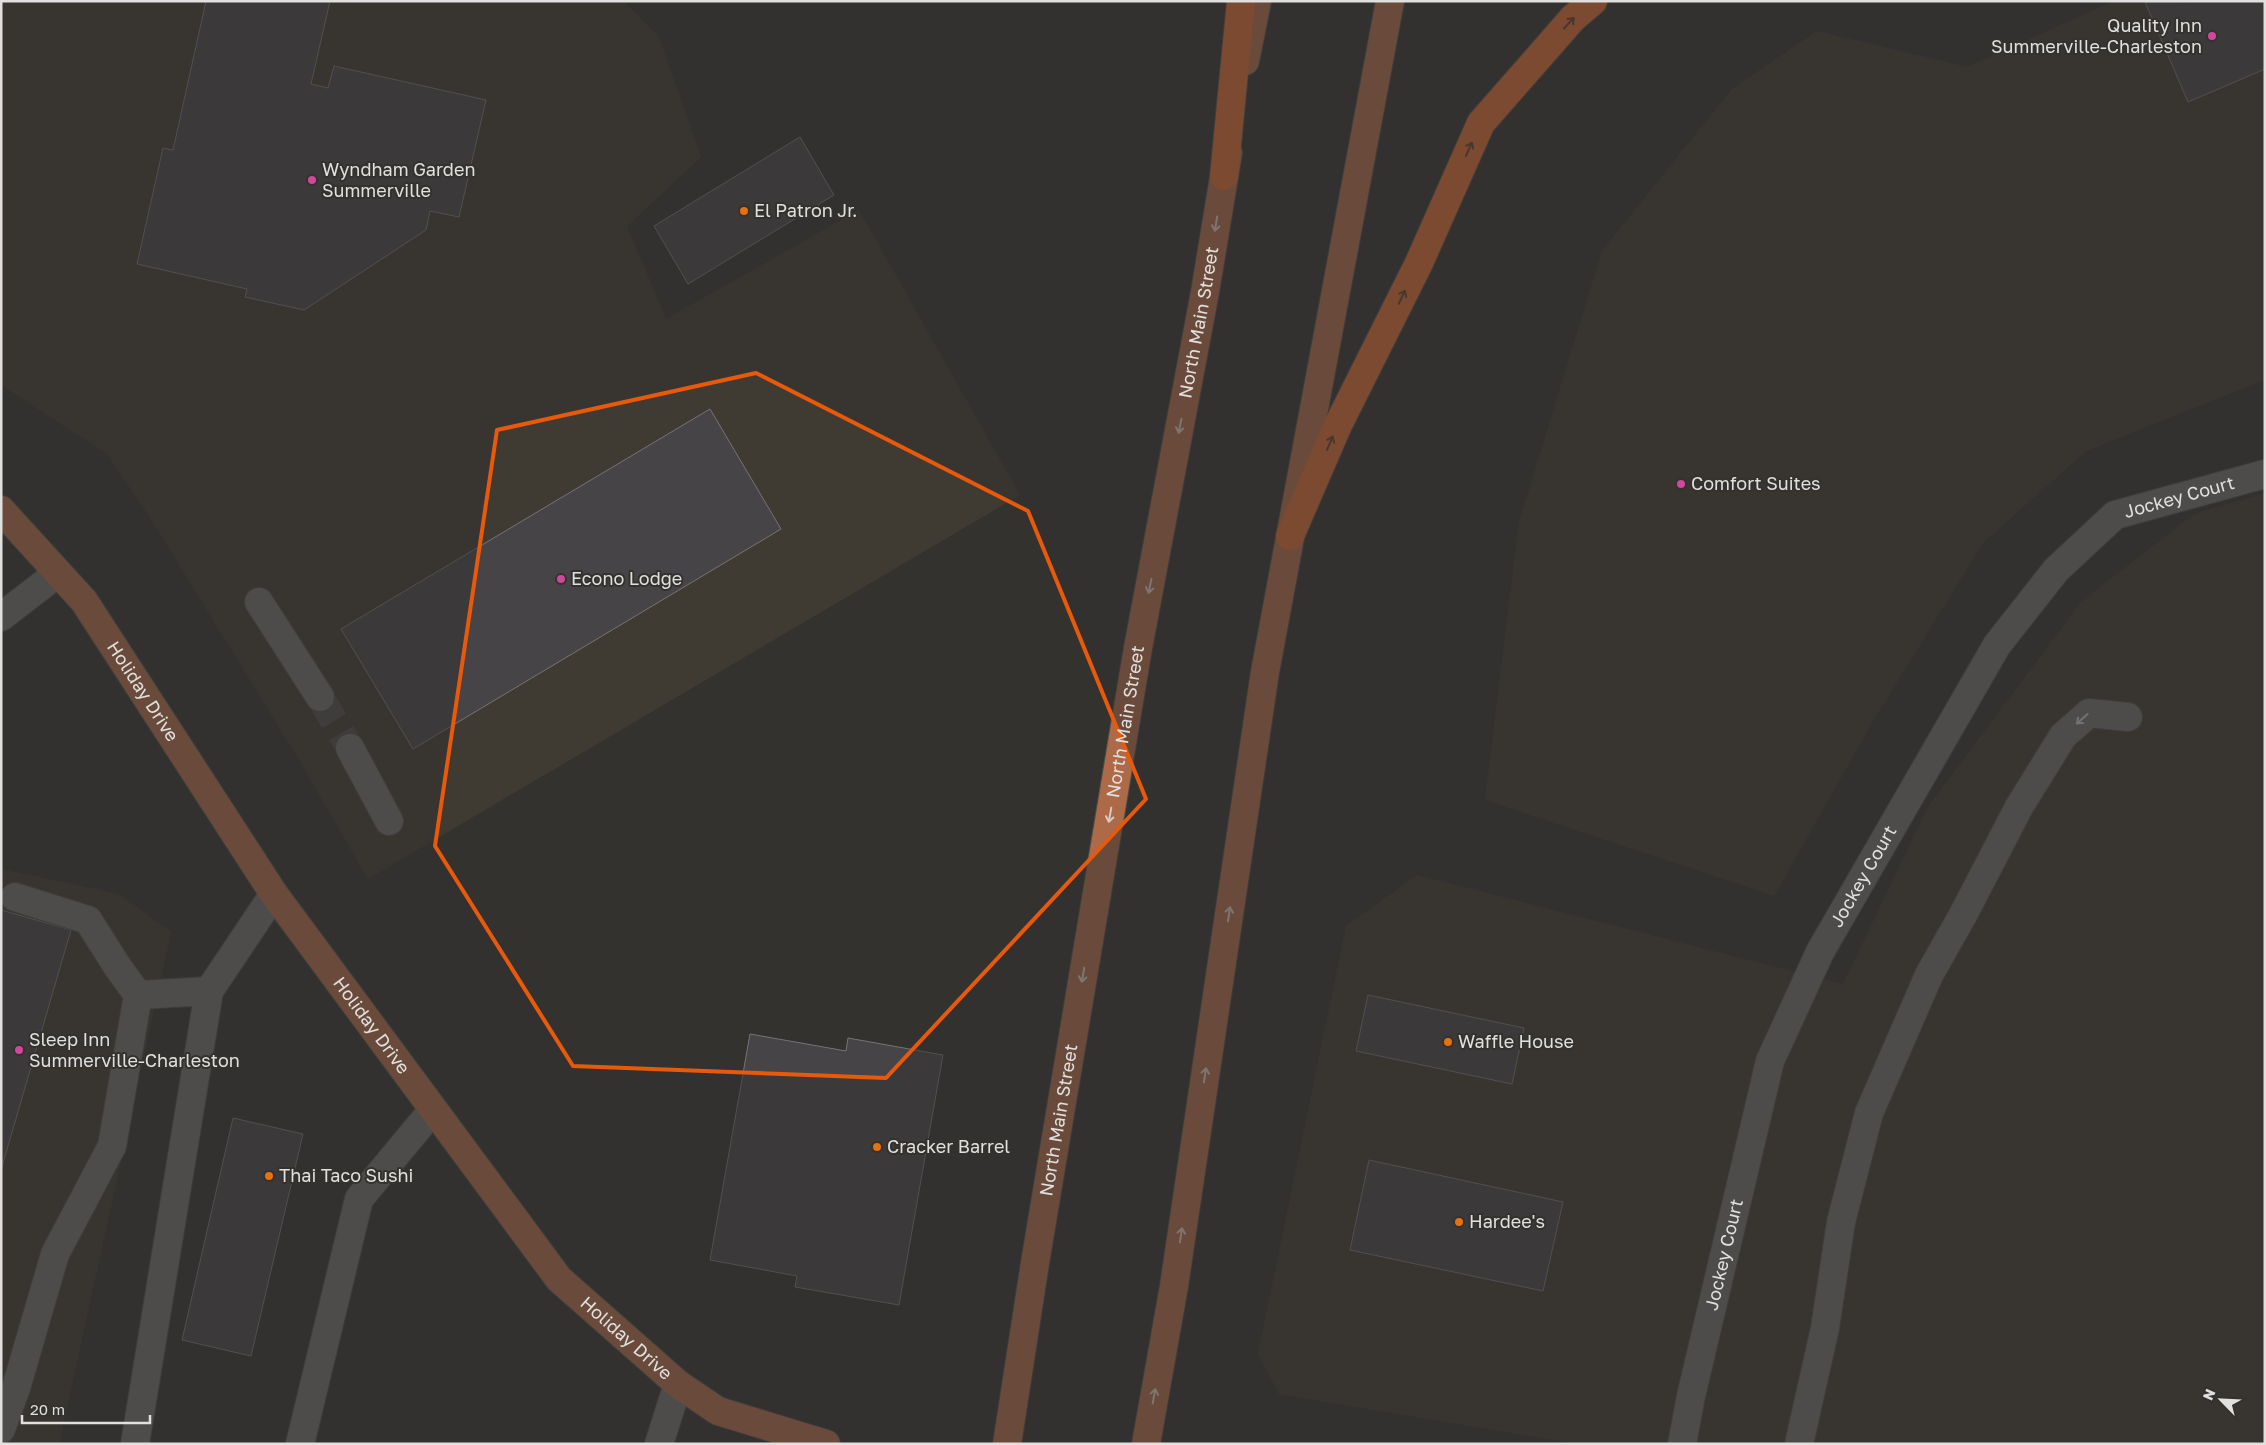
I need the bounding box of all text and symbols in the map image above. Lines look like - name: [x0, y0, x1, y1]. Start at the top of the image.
- place label: Quality Inn Summerville-Charleston: [1991, 14, 2202, 57]
- one-way arrow: [1563, 16, 1575, 29]
- marker: Quality Inn Summerville-Charleston: [2206, 30, 2218, 42]
- one-way arrow: [1465, 142, 1475, 157]
- place label: Wyndham Garden Summerville: [322, 158, 475, 201]
- marker: Wyndham Garden Summerville: [306, 174, 318, 186]
- place label: El Patron Jr.: [754, 199, 858, 221]
- marker: El Patron Jr.: [738, 205, 750, 217]
- one-way arrow: [1211, 216, 1221, 232]
- street label: North Main Street: [1173, 245, 1222, 400]
- one-way arrow: [1397, 290, 1407, 305]
- one-way arrow: [1175, 418, 1184, 434]
- one-way arrow: [1326, 436, 1336, 451]
- street label: Jockey Court: [2121, 471, 2237, 522]
- place label: Comfort Suites: [1691, 472, 1821, 494]
- marker: Comfort Suites: [1675, 478, 1687, 490]
- place label: Econo Lodge: [571, 567, 682, 589]
- marker: Econo Lodge: [555, 573, 567, 585]
- one-way arrow: [1145, 577, 1155, 593]
- street label: Holiday Drive: [103, 637, 184, 745]
- street label: North Main Street: [1101, 644, 1148, 799]
- one-way arrow: [2075, 714, 2088, 725]
- one-way arrow: [1105, 807, 1115, 823]
- street label: Jockey Court: [1825, 821, 1901, 931]
- one-way arrow: [1224, 906, 1234, 922]
- one-way arrow: [1078, 967, 1088, 983]
- street label: Holiday Drive: [329, 972, 415, 1078]
- place label: Sleep Inn Summerville-Charleston: [29, 1028, 240, 1071]
- place label: Waffle House: [1458, 1030, 1574, 1052]
- marker: Waffle House: [1442, 1036, 1454, 1048]
- street label: North Main Street: [1034, 1042, 1082, 1198]
- marker: Sleep Inn Summerville-Charleston: [13, 1044, 25, 1056]
- one-way arrow: [1200, 1067, 1210, 1083]
- place label: Cracker Barrel: [887, 1135, 1010, 1157]
- marker: Cracker Barrel: [871, 1141, 883, 1153]
- place label: Thai Taco Sushi: [279, 1164, 413, 1186]
- marker: Thai Taco Sushi: [263, 1170, 275, 1182]
- street label: Jockey Court: [1700, 1197, 1747, 1312]
- place label: Hardee's: [1469, 1210, 1545, 1232]
- marker: Hardee's: [1453, 1216, 1465, 1228]
- one-way arrow: [1176, 1228, 1186, 1244]
- street label: Holiday Drive: [576, 1291, 677, 1384]
- north arrow: [2196, 1375, 2246, 1425]
- text: N: [2199, 1386, 2219, 1403]
- one-way arrow: [1150, 1388, 1160, 1404]
- scale bar: [22, 1392, 150, 1424]
- text: 20 m: [30, 1400, 65, 1418]

